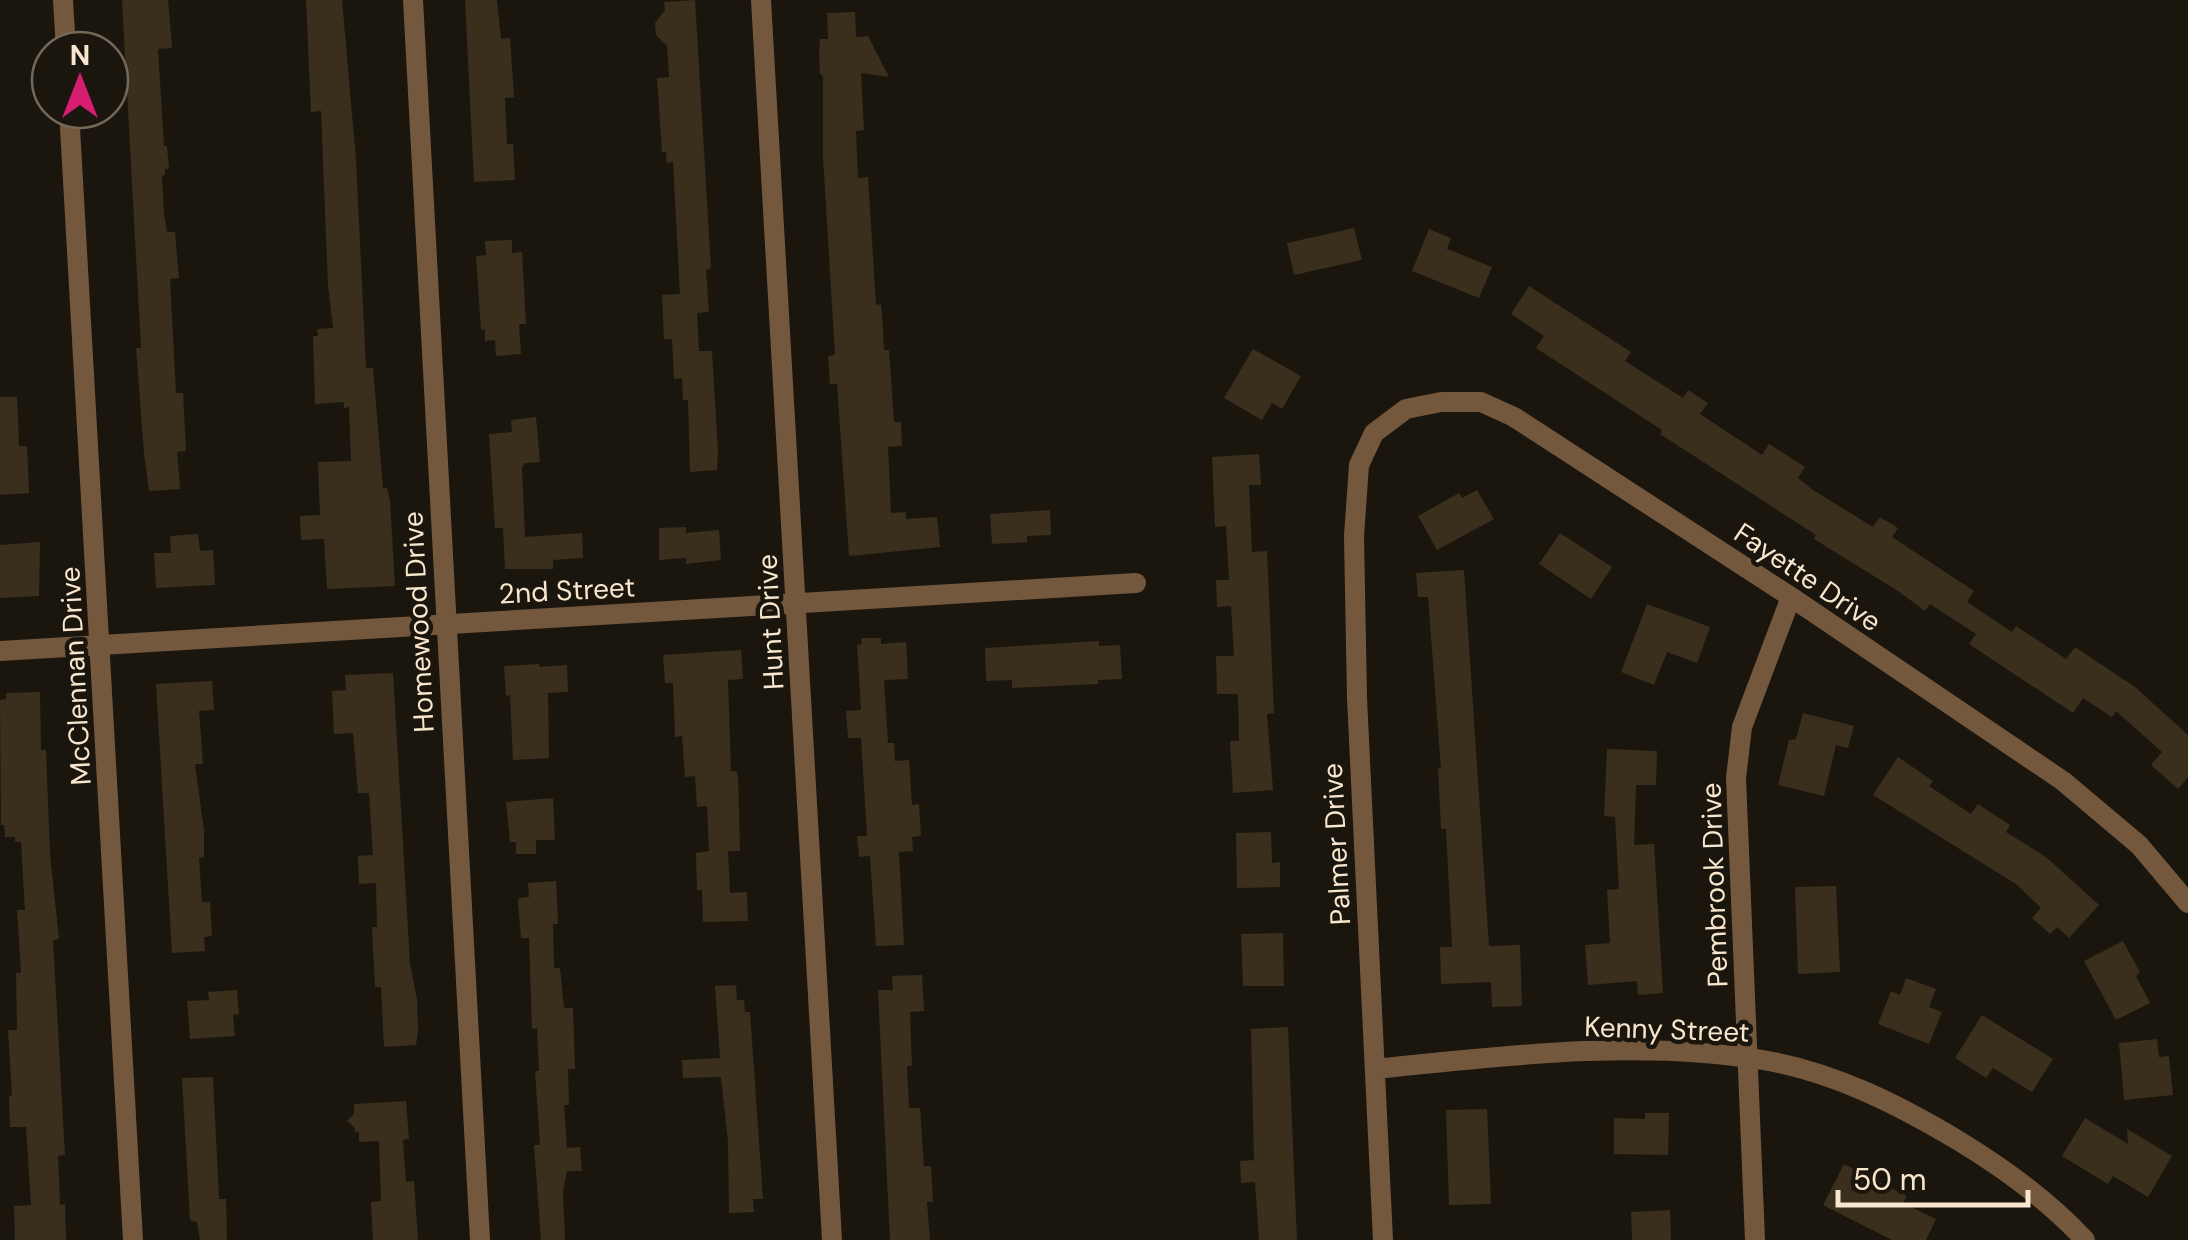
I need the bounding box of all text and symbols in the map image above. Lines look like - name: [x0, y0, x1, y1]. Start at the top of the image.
- north arrow: [30, 30, 130, 130]
- text: N: [70, 37, 90, 74]
- street label: Homewood Drive: [394, 510, 443, 733]
- street label: Fayette Drive: [1727, 515, 1888, 640]
- street label: Hunt Drive: [748, 553, 793, 691]
- street label: McClennan Drive: [51, 566, 100, 786]
- street label: 2nd Street: [498, 568, 636, 613]
- street label: Palmer Drive: [1314, 762, 1359, 926]
- street label: Pembrook Drive: [1692, 782, 1737, 988]
- street label: Kenny Street: [1584, 1008, 1750, 1051]
- scale bar: [1838, 1145, 2028, 1207]
- text: 50 m: [1853, 1160, 1927, 1199]

